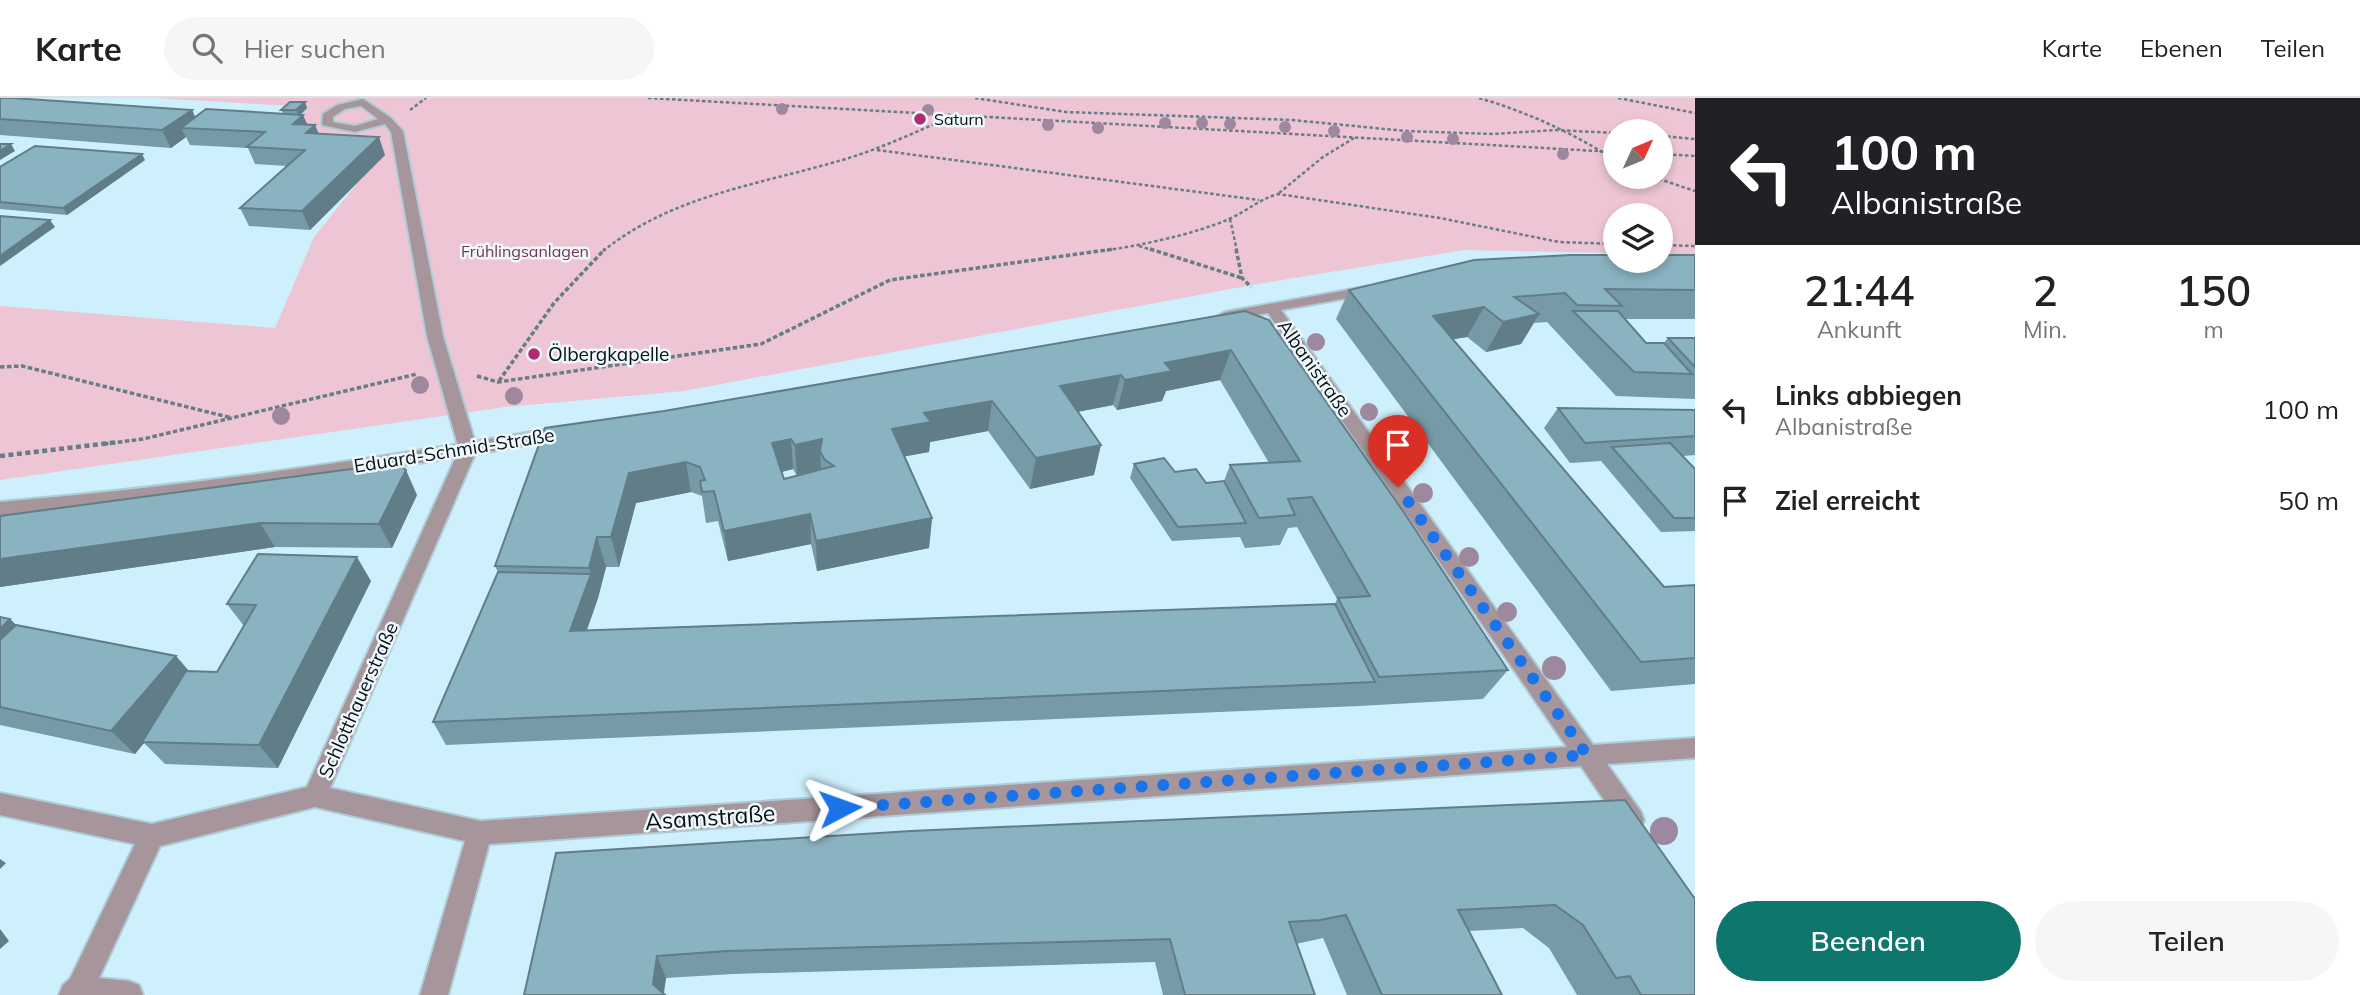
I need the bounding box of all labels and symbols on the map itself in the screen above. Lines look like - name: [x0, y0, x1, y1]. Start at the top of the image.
- place label: Saturn: [934, 109, 984, 129]
- marker: Saturn: [912, 111, 928, 127]
- north arrow: [1603, 119, 1673, 189]
- park label: Frühlingsanlagen: [461, 241, 589, 261]
- street label: Albanistraße: [1273, 315, 1357, 421]
- place label: Ölbergkapelle: [548, 342, 669, 366]
- marker: Ölbergkapelle: [526, 346, 542, 362]
- pin: [1368, 415, 1428, 487]
- street label: Eduard-Schmid-Straße: [352, 422, 556, 478]
- street label: Schlotthauerstraße: [313, 618, 403, 782]
- position arrow: [803, 771, 877, 845]
- street label: Asamstraße: [644, 798, 776, 836]

